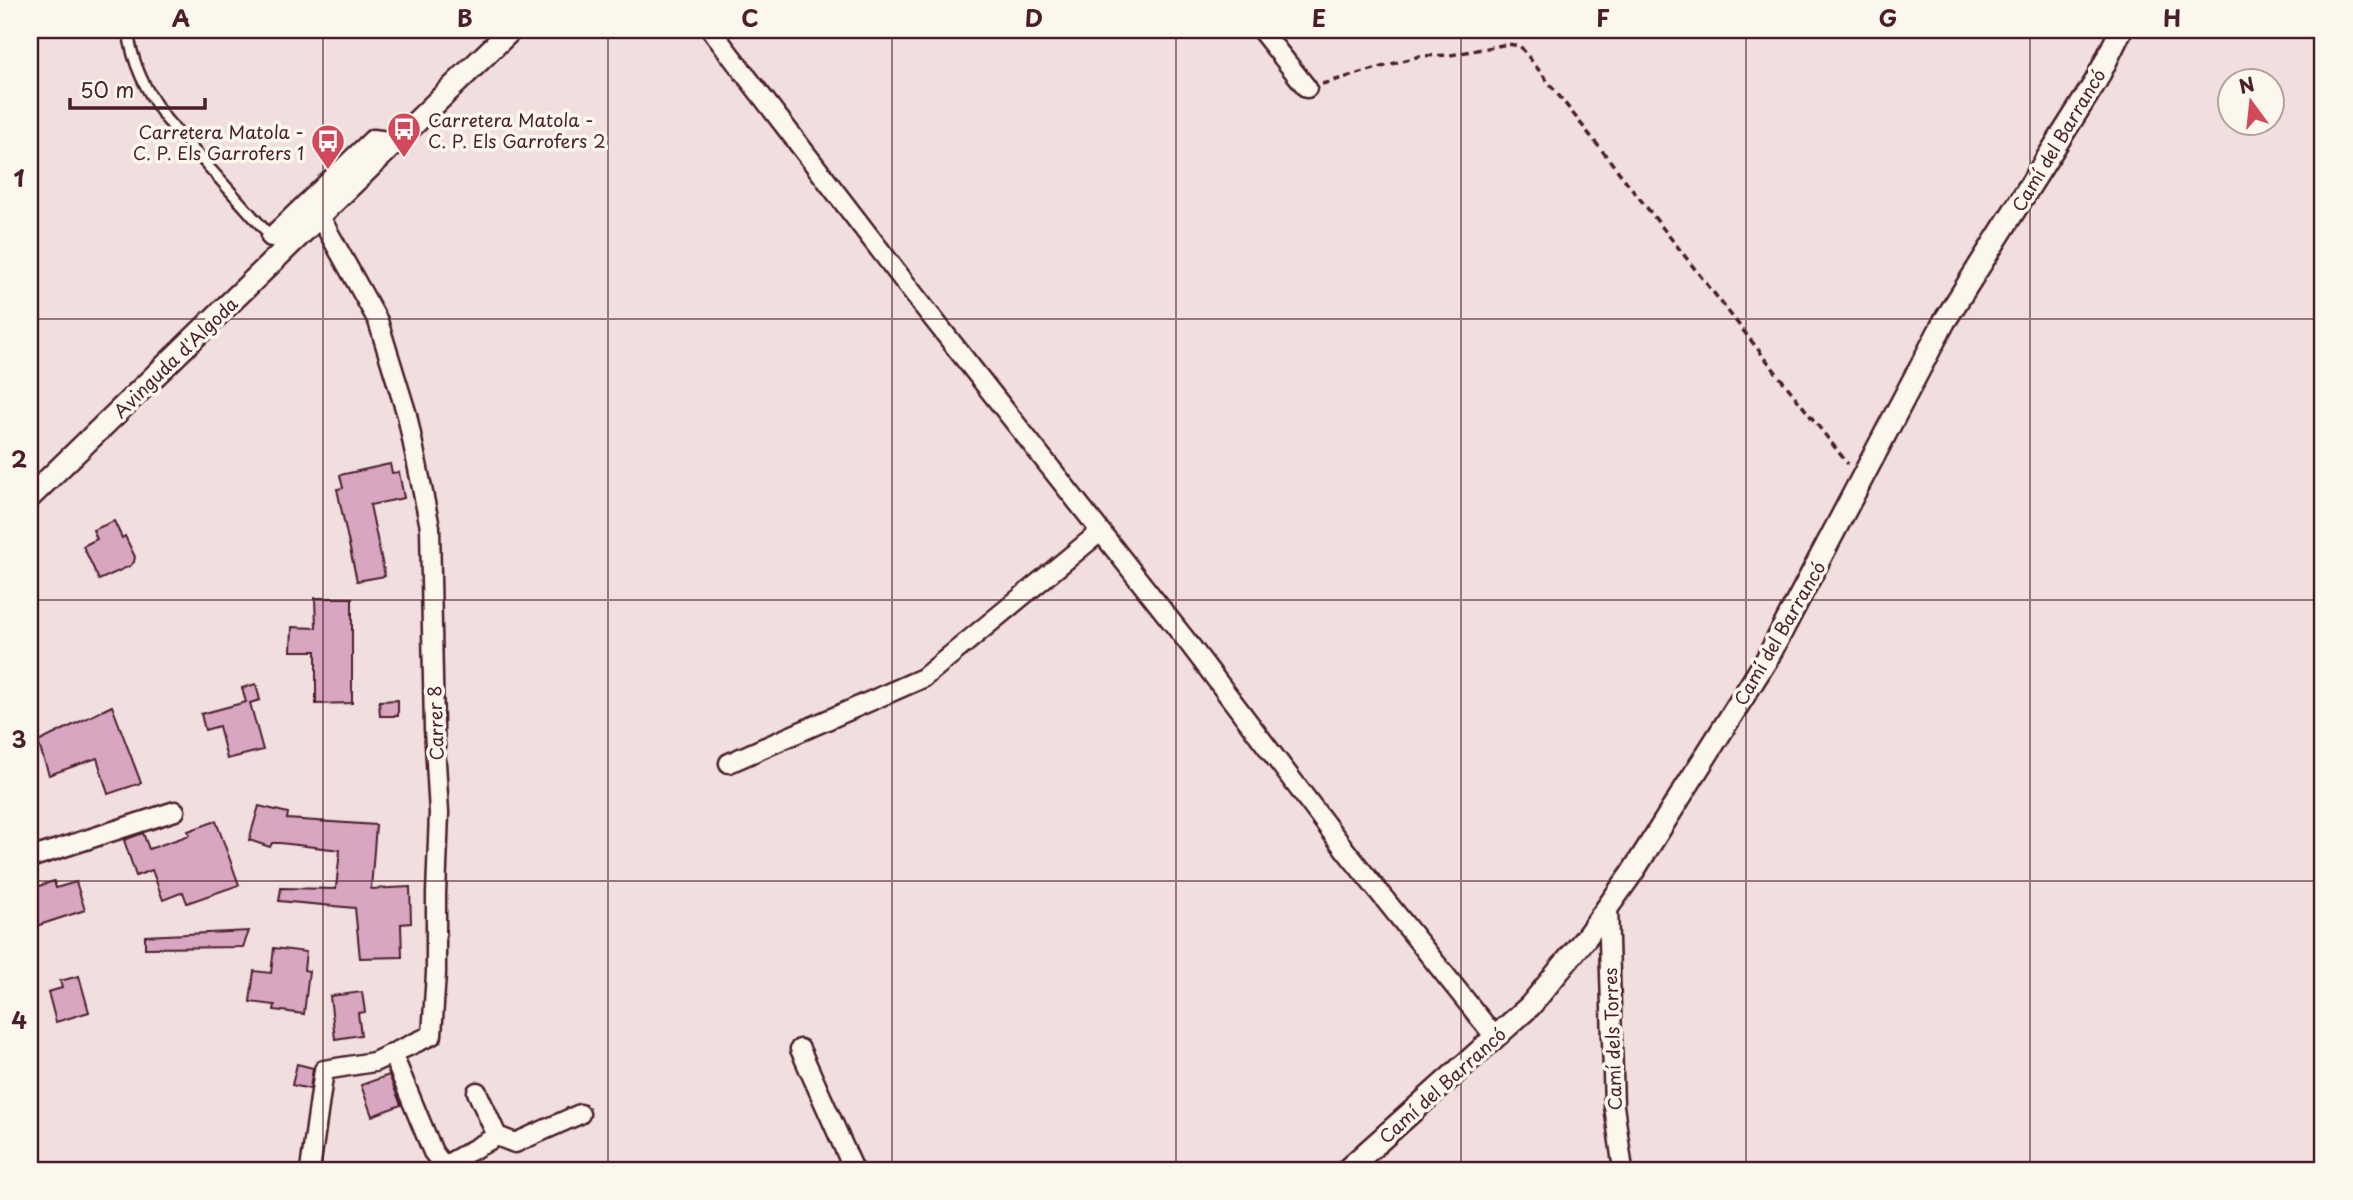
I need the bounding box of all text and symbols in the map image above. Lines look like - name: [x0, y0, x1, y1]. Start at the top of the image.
- text: A: [172, 0, 190, 35]
- text: B: [457, 0, 473, 35]
- text: C: [741, 0, 759, 35]
- text: D: [1025, 0, 1043, 35]
- text: E: [1312, 0, 1326, 35]
- text: F: [1596, 0, 1610, 35]
- text: G: [1879, 0, 1897, 35]
- text: H: [2163, 0, 2181, 35]
- street label: Camí del Barrancó: [2005, 63, 2111, 217]
- scale bar: [70, 66, 205, 110]
- north arrow: [2216, 66, 2286, 136]
- text: N: [2235, 69, 2257, 100]
- text: 50 m: [80, 73, 134, 105]
- place label: Carretera Matola - C. P. Els Garrofers 2: [428, 106, 606, 154]
- bus stop icon: Carretera Matola - C. P. Els Garrofers 2: [385, 110, 423, 159]
- place label: Carretera Matola - C. P. Els Garrofers 1: [133, 118, 304, 166]
- bus stop icon: Carretera Matola - C. P. Els Garrofers 1: [309, 122, 347, 171]
- text: 1: [14, 160, 25, 195]
- street label: Avinguda d'Algoda: [107, 290, 243, 424]
- text: 2: [11, 441, 27, 476]
- street label: Camí del Barrancó: [1727, 556, 1831, 710]
- street label: Carrer 8: [420, 685, 450, 761]
- text: 3: [11, 721, 27, 756]
- street label: Camí dels Torres: [1596, 967, 1628, 1111]
- text: 4: [11, 1002, 27, 1037]
- street label: Camí del Barrancó: [1373, 1021, 1511, 1149]

